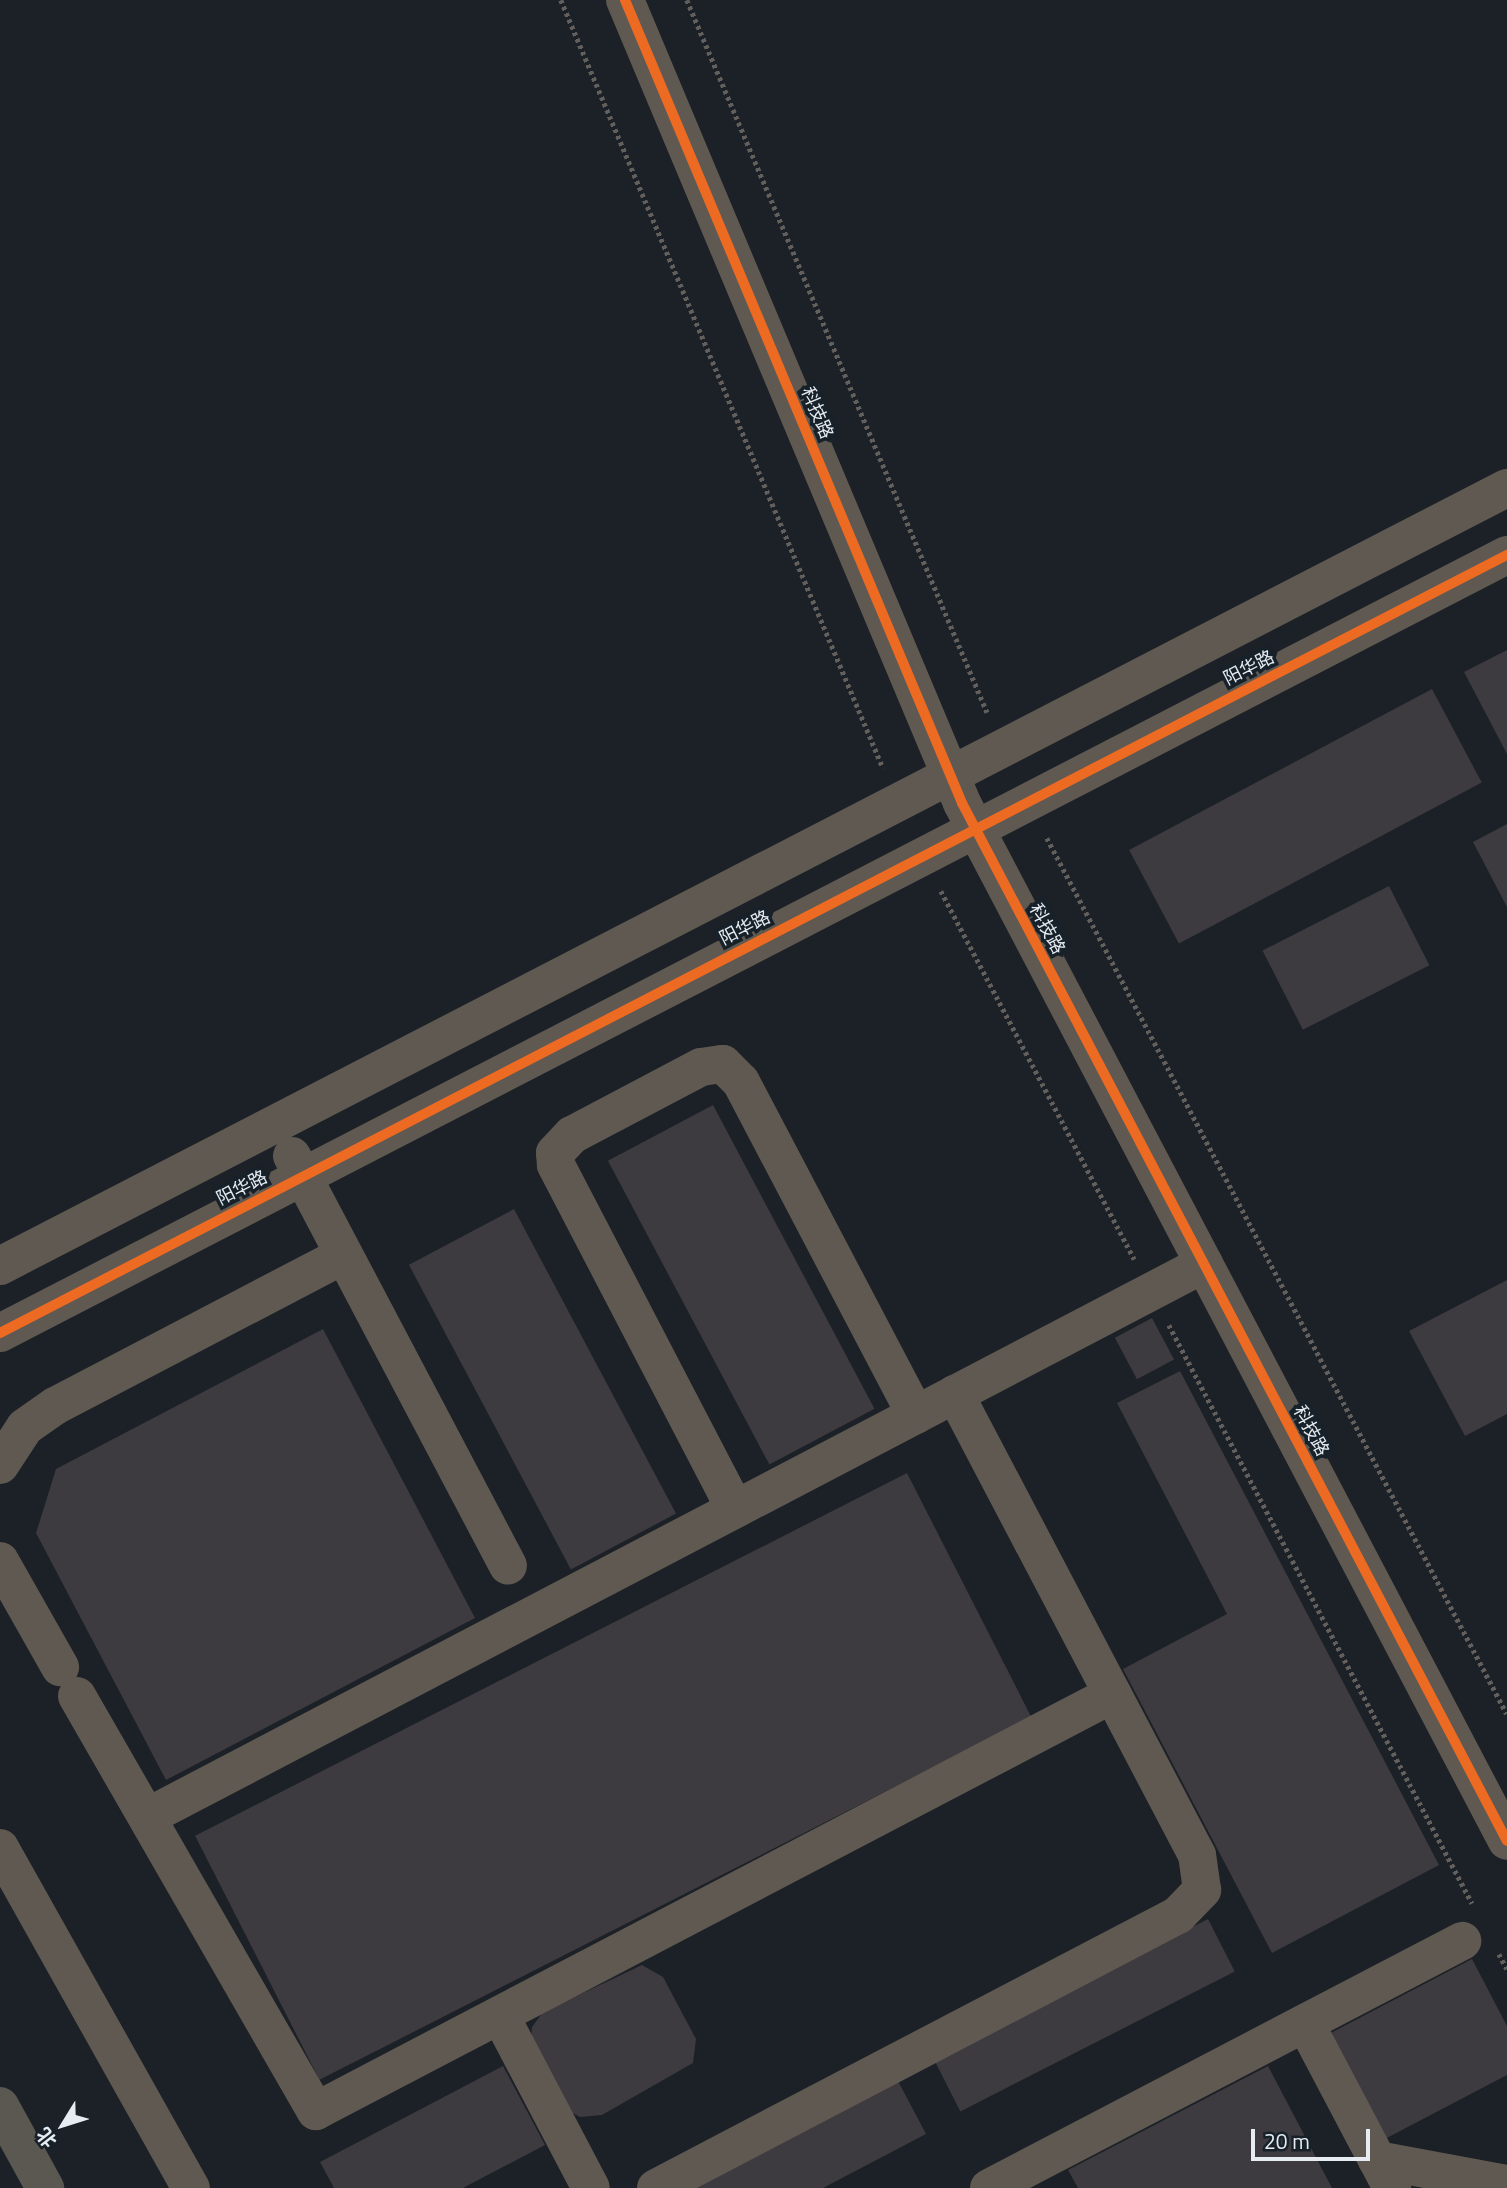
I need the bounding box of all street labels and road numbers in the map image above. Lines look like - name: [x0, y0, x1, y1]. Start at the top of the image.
- street label: 科技路: [797, 384, 837, 442]
- street label: 阳华路: [1220, 646, 1278, 690]
- street label: 科技路: [1025, 900, 1069, 958]
- street label: 阳华路: [716, 906, 774, 950]
- street label: 阳华路: [213, 1166, 271, 1210]
- street label: 科技路: [1289, 1402, 1333, 1460]

